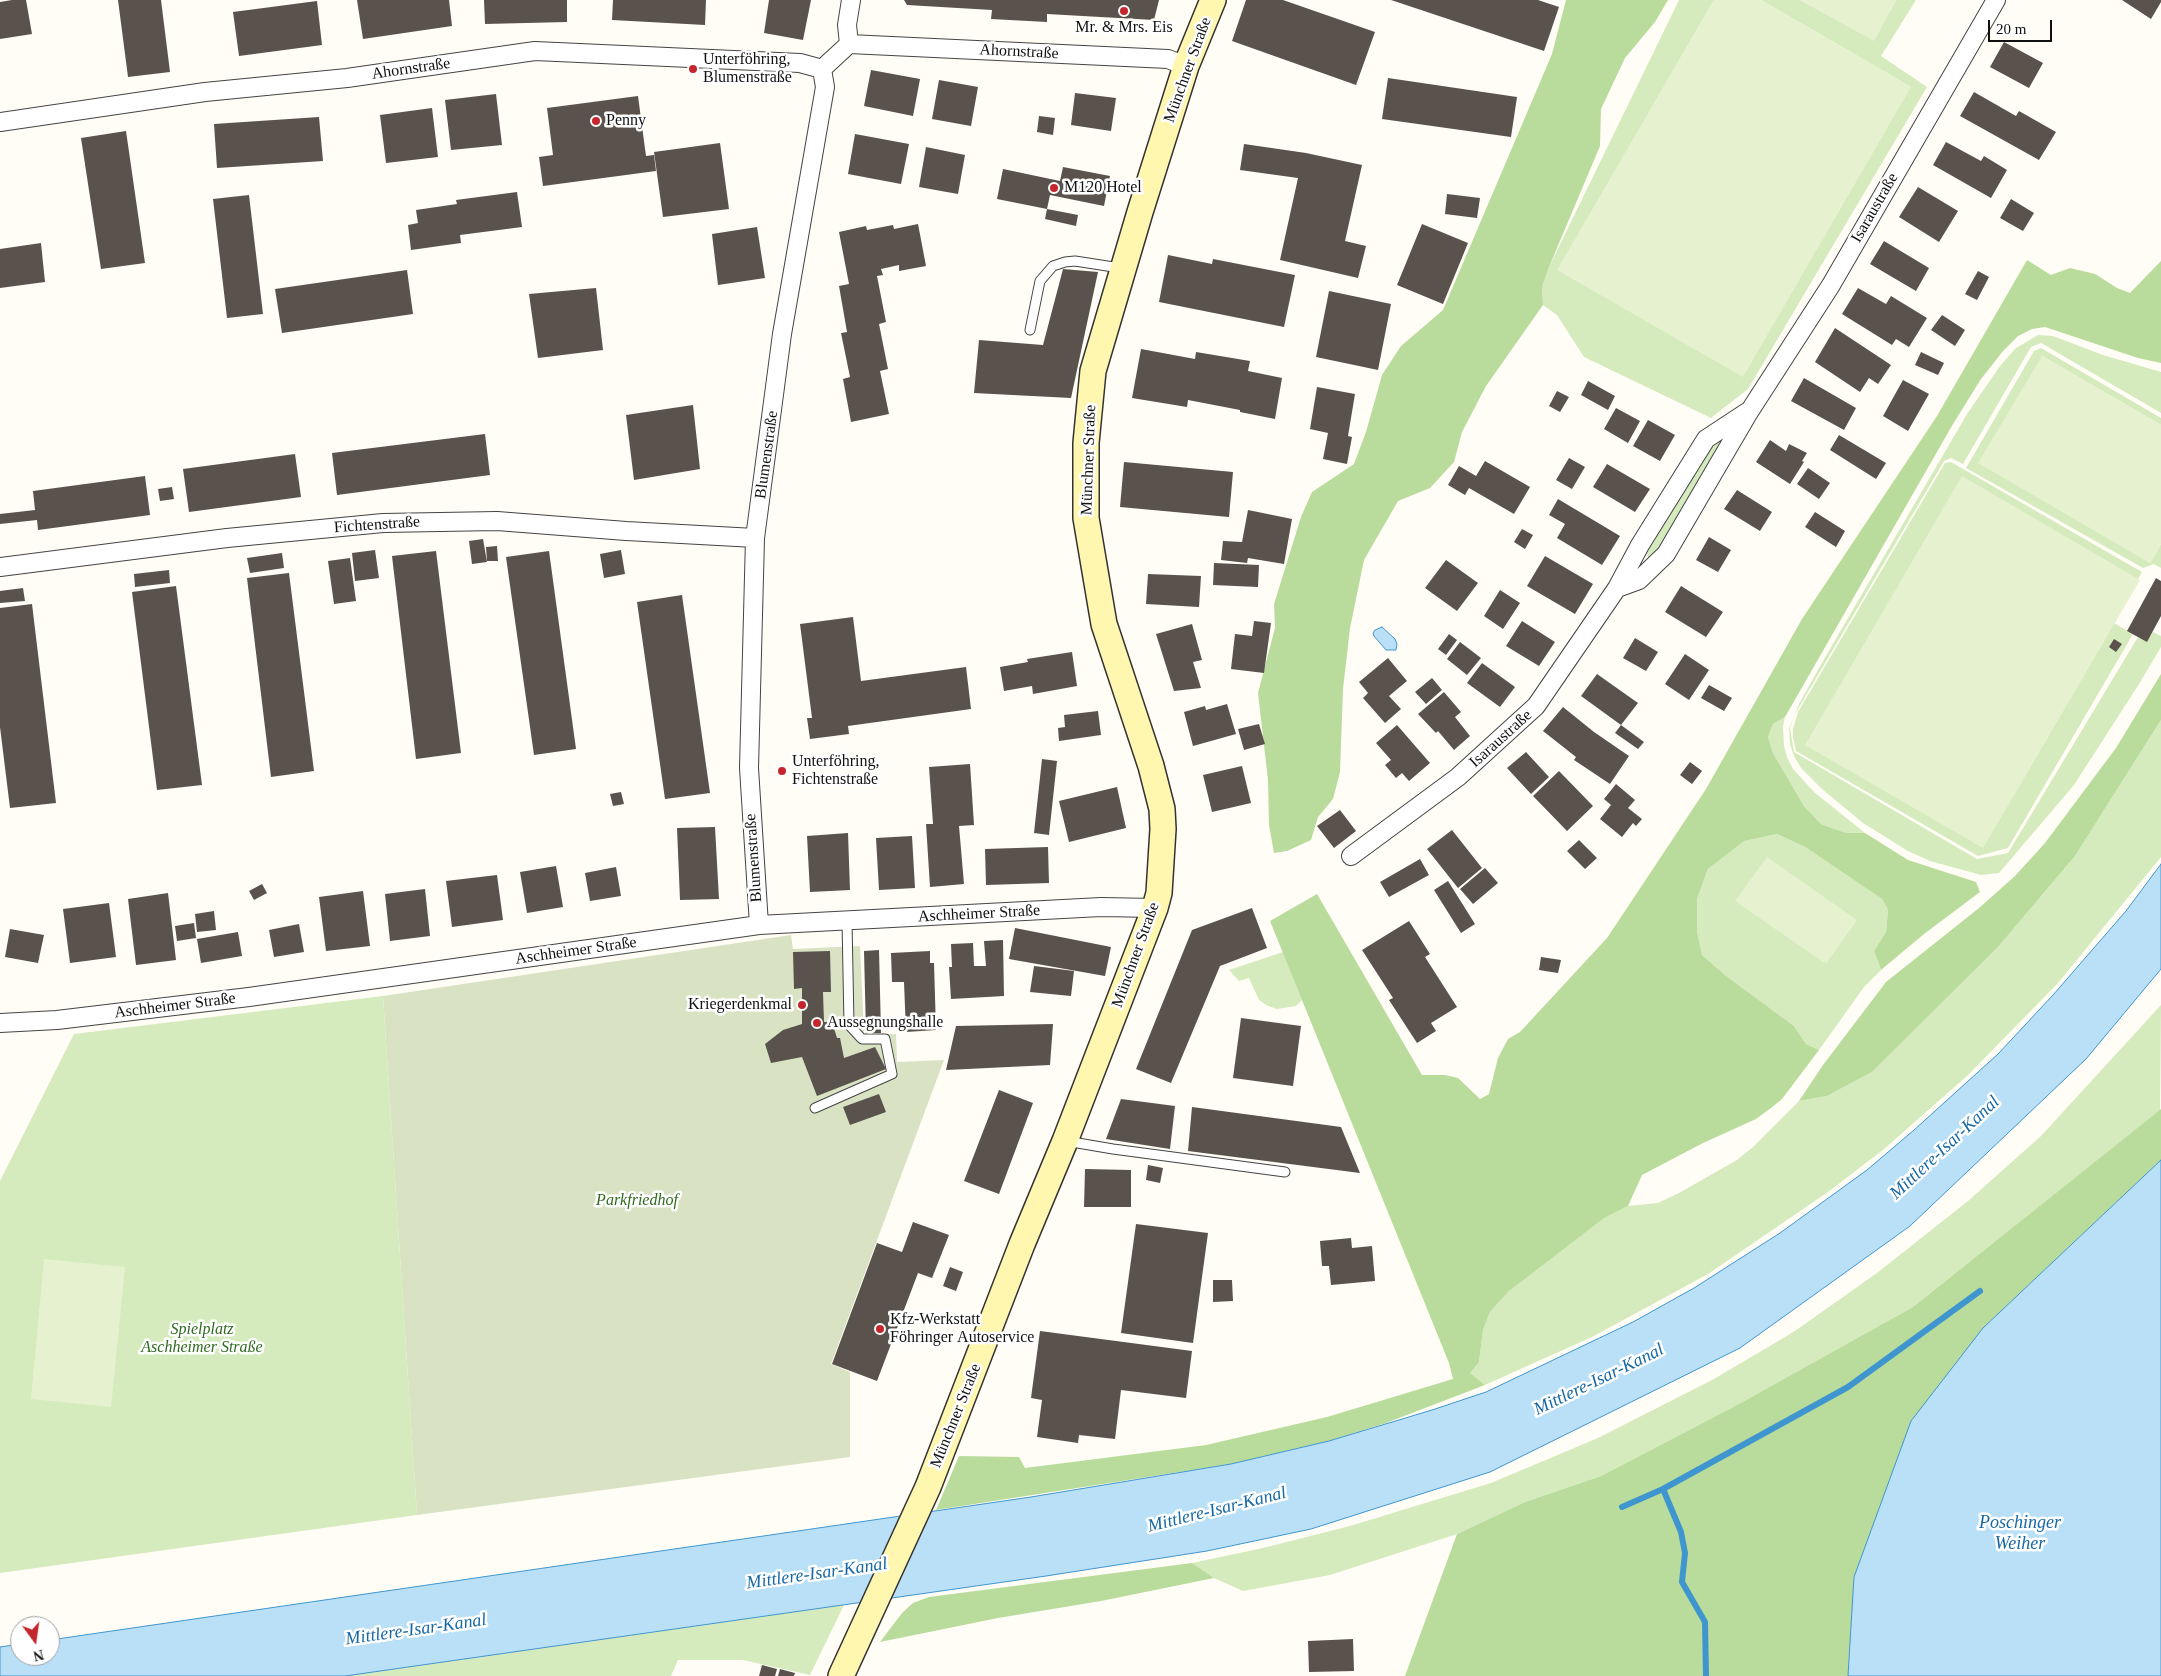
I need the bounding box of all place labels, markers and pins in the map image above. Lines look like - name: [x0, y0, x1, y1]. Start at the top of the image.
- marker: Mr. & Mrs. Eis: [1118, 5, 1130, 17]
- place label: Mr. & Mrs. Eis: [1075, 18, 1173, 38]
- place label: Unterföhring, Blumenstraße: [703, 50, 792, 88]
- marker: Unterföhring, Blumenstraße: [687, 63, 699, 75]
- place label: Penny: [606, 111, 646, 131]
- marker: Penny: [590, 115, 602, 127]
- place label: M120 Hotel: [1064, 178, 1142, 198]
- marker: M120 Hotel: [1048, 182, 1060, 194]
- place label: Unterföhring, Fichtenstraße: [792, 752, 880, 790]
- marker: Unterföhring, Fichtenstraße: [776, 765, 788, 777]
- place label: Kriegerdenkmal: [688, 995, 792, 1015]
- marker: Kriegerdenkmal: [796, 999, 808, 1011]
- place label: Aussegnungshalle: [827, 1013, 943, 1033]
- marker: Aussegnungshalle: [811, 1017, 823, 1029]
- place label: Kfz-Werkstatt Föhringer Autoservice: [890, 1310, 1034, 1348]
- marker: Kfz-Werkstatt Föhringer Autoservice: [874, 1323, 886, 1335]

